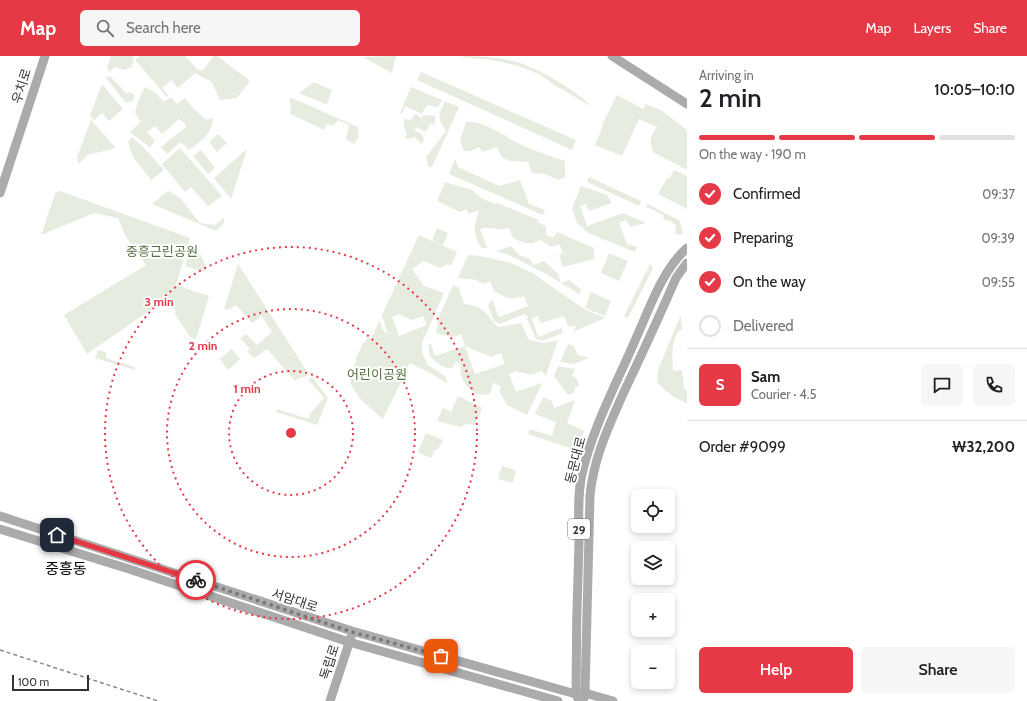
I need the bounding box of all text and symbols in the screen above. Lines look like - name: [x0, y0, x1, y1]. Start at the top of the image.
- search box: [80, 10, 360, 46]
- text: Map: [20, 17, 56, 40]
- icon: search: [94, 17, 116, 39]
- text: Search here: [126, 19, 201, 37]
- text: Map: [866, 19, 891, 37]
- text: Layers: [913, 19, 951, 37]
- text: Share: [973, 19, 1007, 37]
- street label: 우치로: [8, 66, 34, 106]
- text: Arriving in: [699, 67, 754, 83]
- text: 10:05–10:10: [934, 81, 1015, 99]
- text: 2 min: [699, 82, 762, 114]
- text: On the way · 190 m: [699, 146, 806, 162]
- icon: check: [699, 183, 721, 205]
- text: Confirmed: [733, 185, 801, 203]
- text: 09:37: [982, 186, 1015, 202]
- icon: check: [699, 227, 721, 249]
- text: Preparing: [733, 229, 793, 247]
- text: 09:39: [981, 230, 1015, 246]
- park label: 중흥근린공원: [126, 243, 198, 259]
- icon: check: [699, 271, 721, 293]
- text: On the way: [733, 273, 806, 291]
- text: 09:55: [982, 274, 1015, 290]
- text: 3 min: [144, 294, 174, 309]
- text: Delivered: [733, 317, 794, 335]
- text: 2 min: [189, 338, 217, 353]
- button: chat: [921, 364, 963, 406]
- button: phone: [973, 364, 1015, 406]
- park label: 어린이공원: [347, 366, 407, 382]
- text: Sam: [751, 368, 780, 386]
- text: S: [716, 376, 724, 394]
- text: 1 min: [233, 381, 261, 396]
- text: Courier · 4.5: [751, 386, 816, 402]
- centre of rings: [284, 426, 298, 440]
- street label: 동문대로: [561, 435, 589, 485]
- text: Order #9099: [699, 438, 786, 456]
- text: ₩32,200: [952, 438, 1015, 456]
- map controls: [631, 489, 675, 689]
- button: locate: [631, 489, 675, 533]
- pin: [40, 518, 74, 552]
- road number: 29: [568, 519, 590, 539]
- icon: home: [46, 524, 68, 546]
- button: layers: [631, 541, 675, 585]
- district label: 중흥동: [45, 560, 87, 578]
- courier: [176, 560, 216, 600]
- icon: bike: [185, 569, 207, 591]
- street label: 서암대로: [270, 585, 320, 615]
- button: +: [631, 593, 675, 637]
- pin: [424, 639, 458, 673]
- street label: 독립로: [316, 642, 342, 682]
- icon: bag: [430, 645, 452, 667]
- button: −: [631, 645, 675, 689]
- button: Help: [699, 647, 853, 693]
- button: Share: [861, 647, 1015, 693]
- scale bar: [12, 673, 89, 692]
- text: 100 m: [18, 675, 49, 689]

